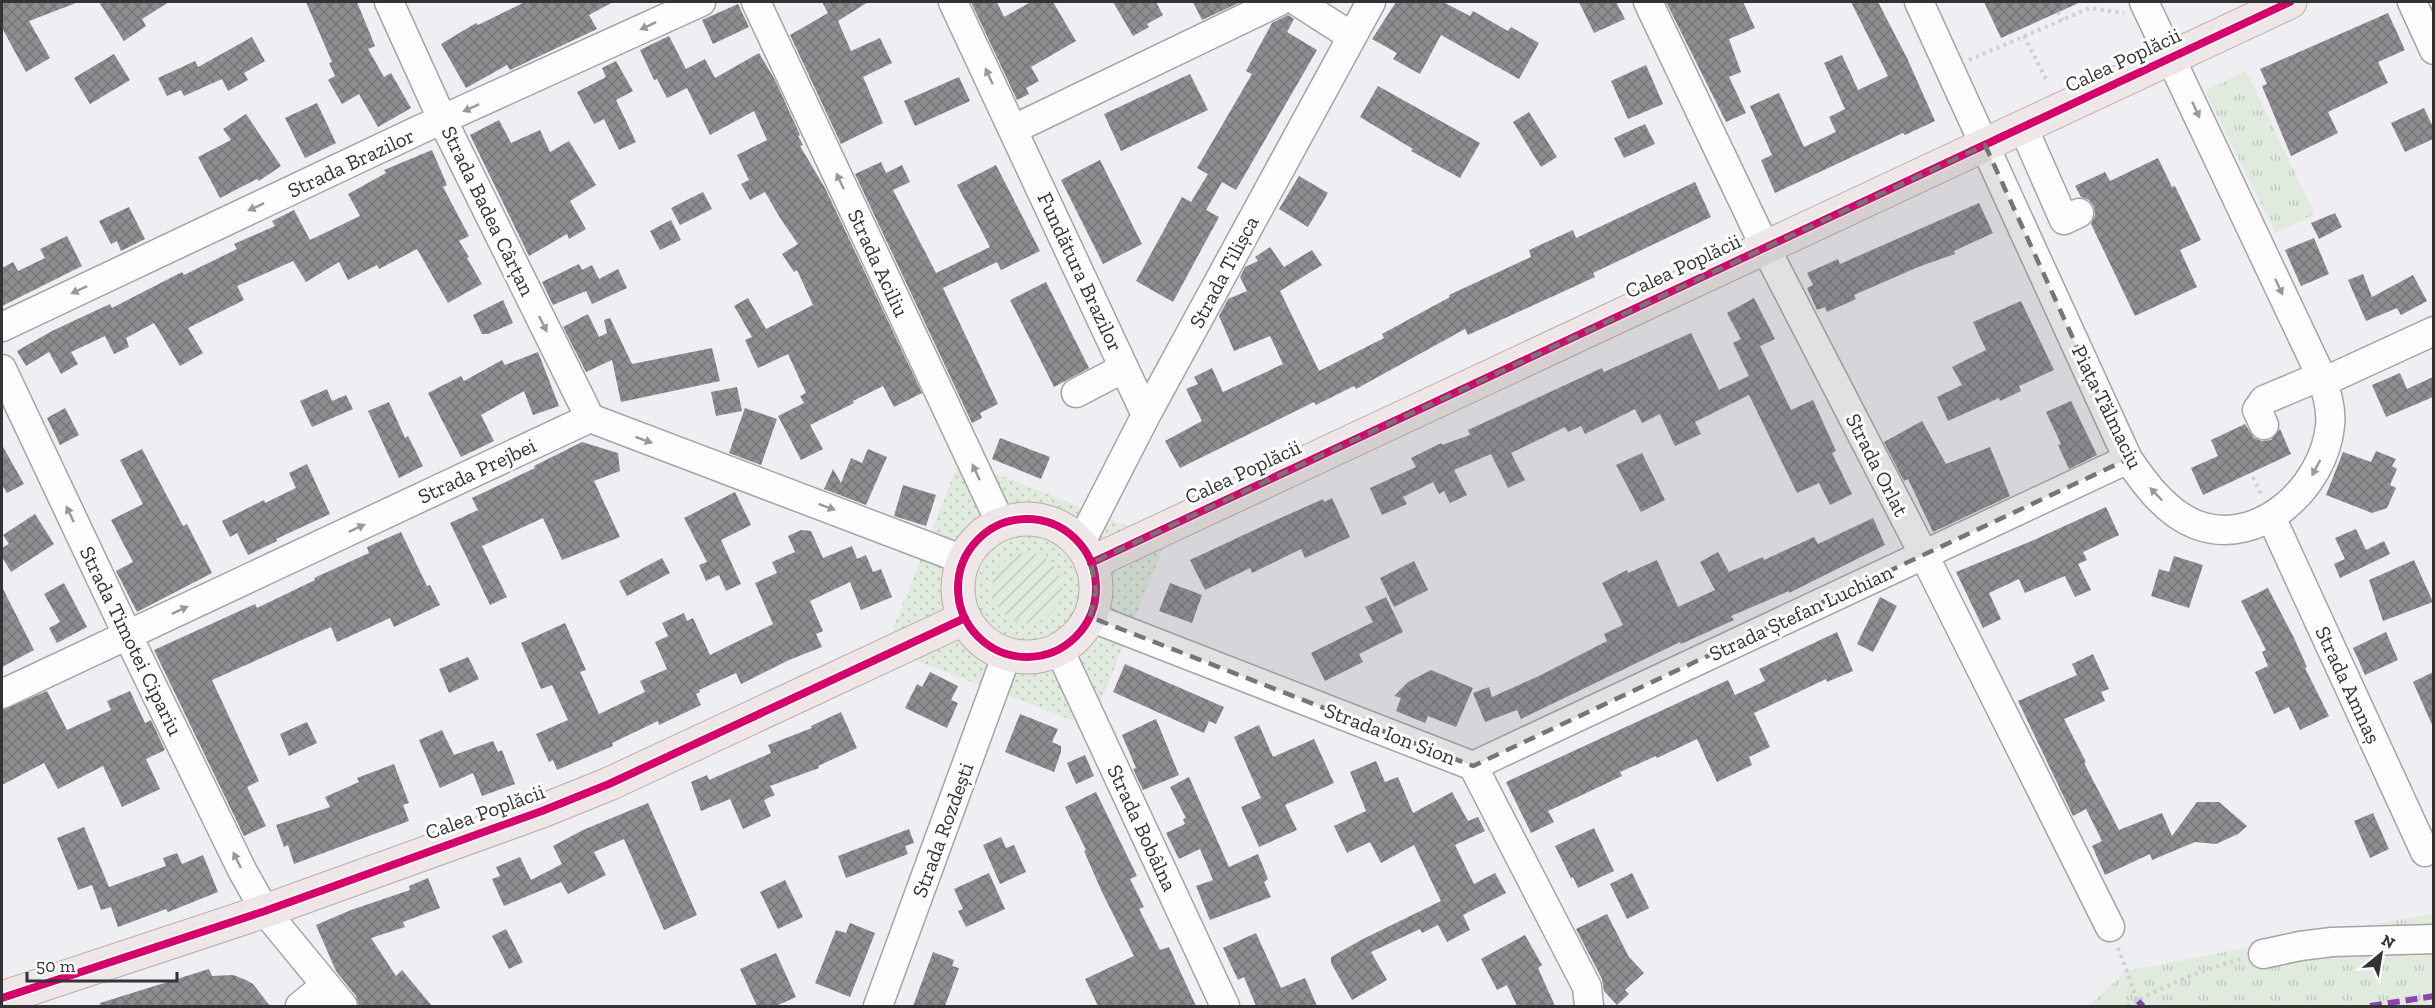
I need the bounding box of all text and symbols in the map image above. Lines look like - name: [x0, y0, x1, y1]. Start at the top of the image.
- one-way arrow: [638, 21, 656, 31]
- street label: Calea Poplăcii: [2061, 22, 2185, 97]
- one-way arrow: [984, 67, 993, 84]
- one-way arrow: [2191, 102, 2200, 119]
- one-way arrow: [462, 103, 479, 112]
- street label: Strada Brazilor: [283, 122, 418, 203]
- street label: Strada Badea Cârțan: [436, 122, 540, 300]
- one-way arrow: [835, 172, 844, 189]
- street label: Fundătura Brazilor: [1033, 188, 1128, 355]
- one-way arrow: [247, 203, 264, 212]
- street label: Strada Aciliu: [843, 205, 914, 321]
- street label: Strada Tilișca: [1184, 211, 1264, 332]
- street label: Calea Poplăcii: [1621, 228, 1745, 303]
- one-way arrow: [2275, 278, 2284, 295]
- one-way arrow: [71, 286, 88, 295]
- one-way arrow: [539, 315, 548, 332]
- street label: Piața Tălmaciu: [2067, 341, 2148, 473]
- street label: Strada Orlat: [1841, 409, 1914, 520]
- street label: Strada Prejbei: [414, 432, 540, 510]
- street label: Calea Poplăcii: [1181, 434, 1305, 509]
- one-way arrow: [635, 436, 653, 445]
- one-way arrow: [2311, 460, 2321, 477]
- one-way arrow: [972, 463, 981, 480]
- one-way arrow: [2150, 488, 2164, 502]
- one-way arrow: [818, 503, 836, 513]
- one-way arrow: [65, 504, 75, 522]
- one-way arrow: [348, 523, 365, 532]
- street label: Strada Timotei Cipariu: [75, 542, 188, 740]
- street label: Strada Ștefan Luchian: [1705, 559, 1896, 666]
- one-way arrow: [172, 606, 189, 615]
- street label: Strada Amnaș: [2310, 622, 2387, 748]
- street label: Strada Ion Sion: [1321, 697, 1459, 770]
- street label: Strada Rozdești: [907, 759, 979, 901]
- street label: Strada Bobâlna: [1102, 760, 1183, 895]
- street label: Calea Poplăcii: [422, 778, 548, 845]
- one-way arrow: [232, 851, 242, 868]
- north arrow: [2351, 924, 2411, 984]
- text: N: [2378, 930, 2398, 953]
- scale bar: [27, 945, 177, 983]
- text: 50 m: [36, 955, 76, 977]

